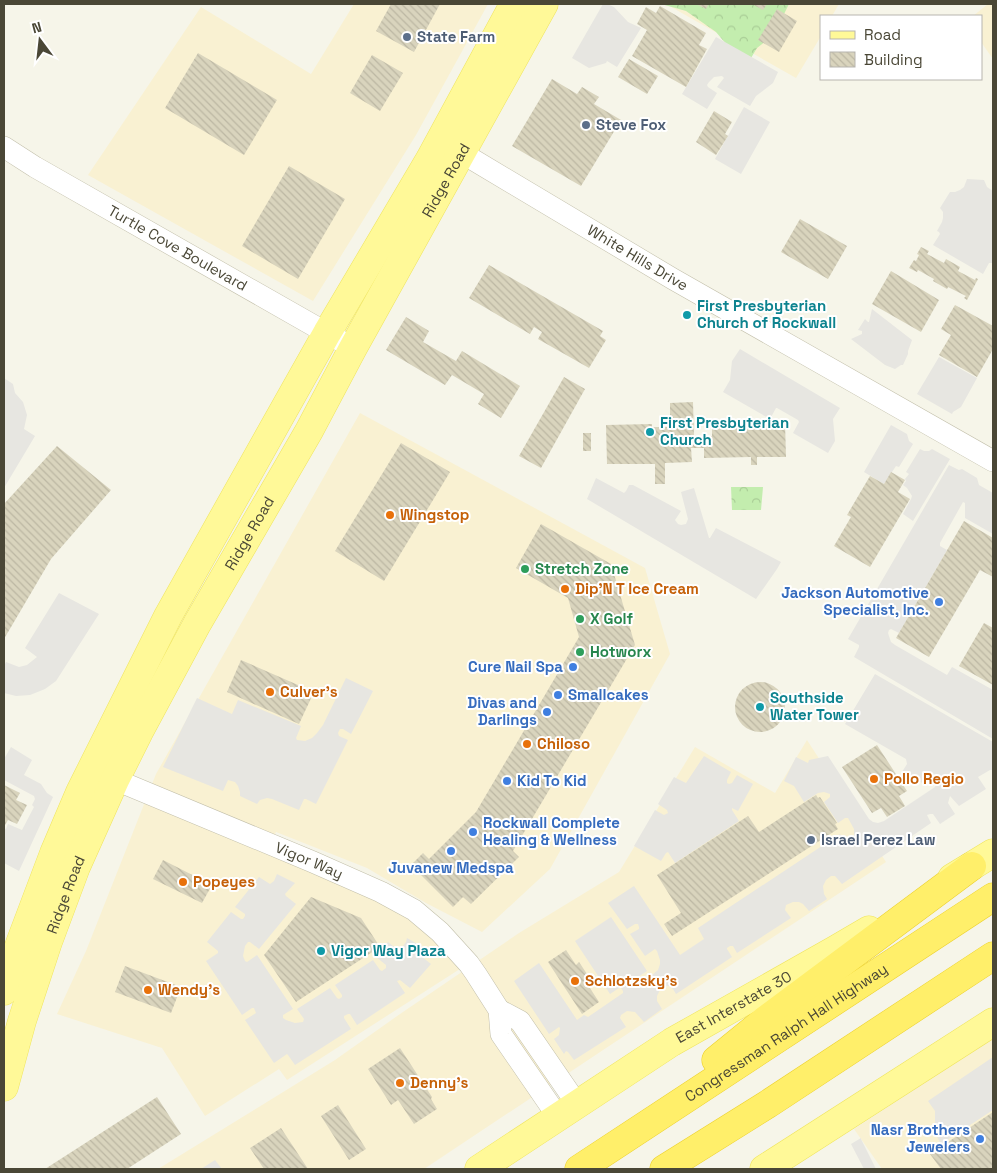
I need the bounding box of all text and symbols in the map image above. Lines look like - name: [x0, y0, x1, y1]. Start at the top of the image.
- north arrow: [15, 15, 65, 65]
- legend: [820, 15, 982, 80]
- text: N: [30, 18, 44, 37]
- text: Road: [864, 25, 901, 44]
- place label: State Farm: [417, 27, 495, 46]
- marker: State Farm: [401, 31, 413, 43]
- text: Building: [864, 50, 923, 69]
- place label: Steve Fox: [596, 115, 666, 134]
- marker: Steve Fox: [580, 119, 592, 131]
- street label: Ridge Road: [417, 140, 474, 221]
- street label: Turtle Cove Boulevard: [105, 201, 251, 295]
- street label: White Hills Drive: [584, 220, 692, 295]
- place label: First Presbyterian Church of Rockwall: [697, 296, 836, 332]
- marker: First Presbyterian Church of Rockwall: [681, 309, 693, 321]
- place label: First Presbyterian Church: [660, 413, 789, 449]
- marker: First Presbyterian Church: [644, 426, 656, 438]
- street label: Ridge Road: [220, 493, 278, 573]
- place label: Wingstop: [400, 505, 469, 524]
- marker: Wingstop: [384, 509, 396, 521]
- place label: Stretch Zone: [535, 559, 629, 578]
- marker: Stretch Zone: [519, 563, 531, 575]
- place label: Dip'N T Ice Cream: [575, 579, 699, 598]
- marker: Dip'N T Ice Cream: [559, 583, 571, 595]
- place label: Jackson Automotive Specialist, Inc.: [781, 583, 929, 619]
- marker: Jackson Automotive Specialist, Inc.: [933, 596, 945, 608]
- place label: X Golf: [590, 609, 634, 628]
- marker: X Golf: [574, 613, 586, 625]
- place label: Hotworx: [590, 642, 651, 661]
- marker: Hotworx: [574, 646, 586, 658]
- place label: Cure Nail Spa: [468, 657, 563, 676]
- marker: Cure Nail Spa: [567, 661, 579, 673]
- place label: Culver's: [280, 682, 338, 701]
- place label: Smallcakes: [568, 685, 649, 704]
- marker: Culver's: [264, 686, 276, 698]
- place label: Southside Water Tower: [770, 688, 859, 724]
- marker: Smallcakes: [552, 689, 564, 701]
- place label: Divas and Darlings: [467, 693, 537, 729]
- marker: Southside Water Tower: [754, 701, 766, 713]
- marker: Divas and Darlings: [541, 706, 553, 718]
- place label: Chiloso: [537, 734, 590, 753]
- marker: Chiloso: [521, 738, 533, 750]
- place label: Pollo Regio: [884, 769, 964, 788]
- place label: Kid To Kid: [517, 771, 587, 790]
- marker: Pollo Regio: [868, 773, 880, 785]
- marker: Kid To Kid: [501, 775, 513, 787]
- place label: Rockwall Complete Healing & Wellness: [483, 813, 620, 849]
- marker: Rockwall Complete Healing & Wellness: [467, 826, 479, 838]
- place label: Israel Perez Law: [821, 830, 936, 849]
- marker: Israel Perez Law: [805, 834, 817, 846]
- street label: Vigor Way: [272, 837, 346, 883]
- marker: Juvanew Medspa: [445, 845, 457, 857]
- street label: Ridge Road: [42, 853, 89, 936]
- place label: Juvanew Medspa: [388, 858, 514, 877]
- place label: Popeyes: [193, 872, 255, 891]
- marker: Popeyes: [177, 876, 189, 888]
- place label: Vigor Way Plaza: [331, 941, 446, 960]
- marker: Vigor Way Plaza: [315, 945, 327, 957]
- street label: Congressman Ralph Hall Highway: [681, 959, 891, 1106]
- street label: East Interstate 30: [672, 966, 795, 1047]
- place label: Schlotzsky's: [585, 971, 677, 990]
- marker: Schlotzsky's: [569, 975, 581, 987]
- place label: Wendy's: [158, 980, 220, 999]
- marker: Wendy's: [142, 984, 154, 996]
- place label: Denny's: [410, 1073, 469, 1092]
- marker: Denny's: [394, 1077, 406, 1089]
- place label: Nasr Brothers Jewelers: [871, 1120, 970, 1156]
- marker: Nasr Brothers Jewelers: [974, 1133, 986, 1145]

